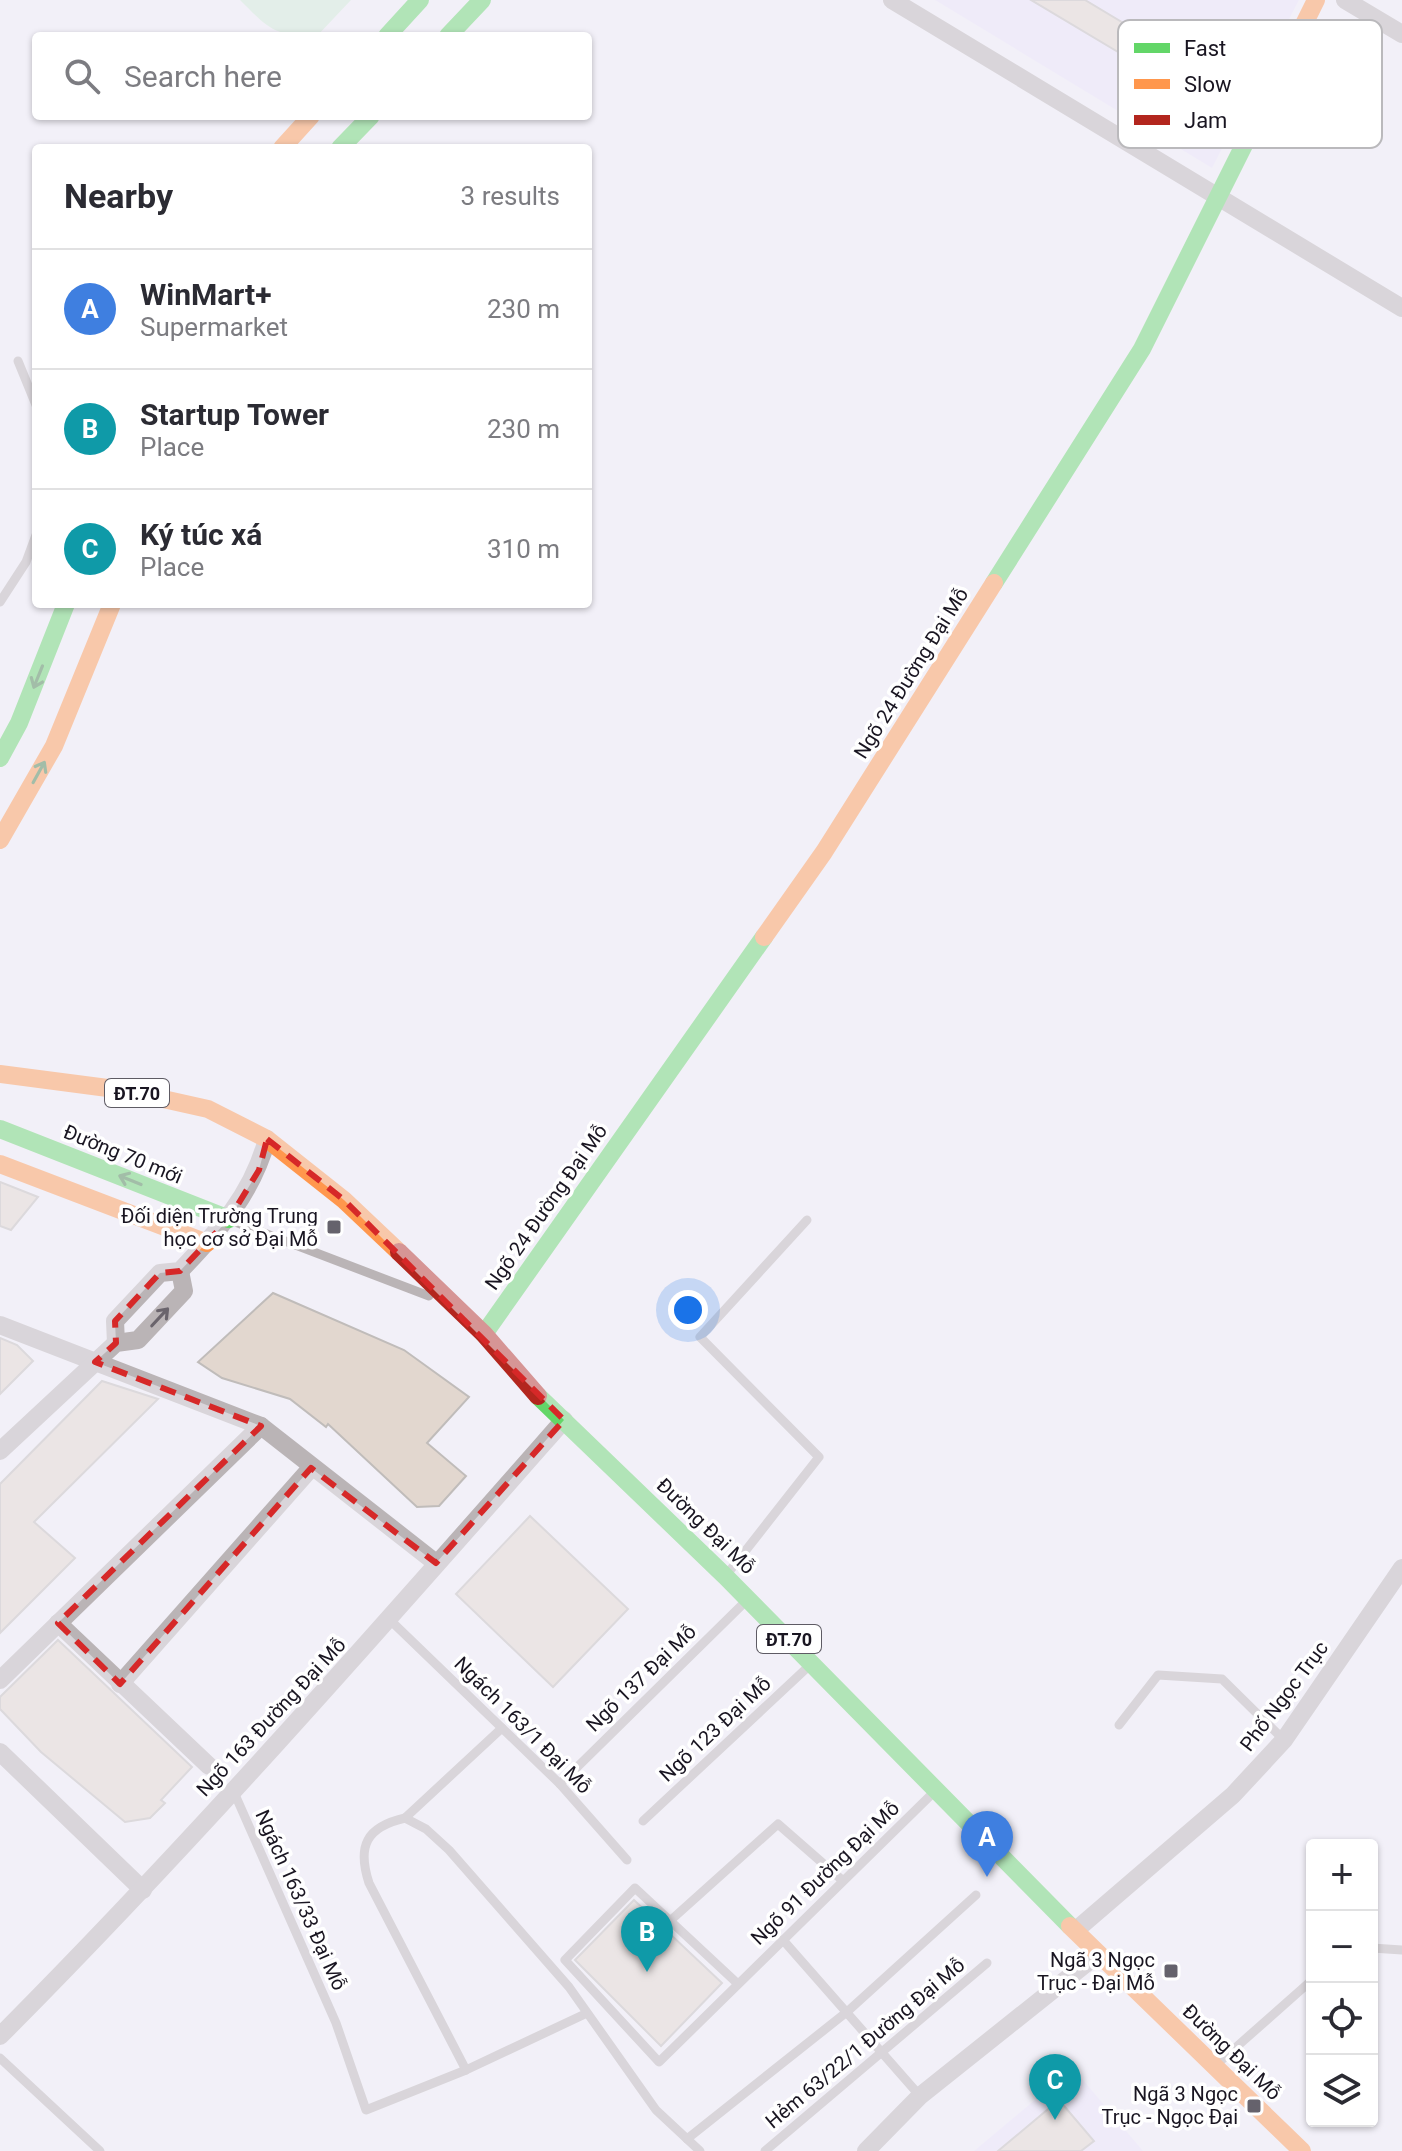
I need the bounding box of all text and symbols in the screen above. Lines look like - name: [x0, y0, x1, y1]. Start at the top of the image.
- legend: [1118, 20, 1382, 148]
- search box: [32, 32, 592, 120]
- text: Fast: [1184, 36, 1226, 61]
- icon: search: [60, 54, 104, 98]
- text: Search here: [124, 59, 282, 94]
- text: Slow: [1184, 72, 1232, 97]
- text: Jam: [1184, 108, 1227, 133]
- text: Nearby: [64, 176, 173, 216]
- text: 3 results: [461, 181, 560, 211]
- text: WinMart+: [140, 277, 272, 312]
- text: A: [81, 294, 99, 324]
- text: 230 m: [487, 294, 560, 324]
- text: Supermarket: [140, 312, 288, 342]
- text: Startup Tower: [140, 397, 329, 432]
- text: B: [82, 414, 98, 444]
- text: 230 m: [487, 414, 560, 444]
- text: Place: [140, 432, 204, 462]
- text: Ký túc xá: [140, 517, 262, 552]
- text: C: [81, 534, 99, 564]
- text: 310 m: [487, 534, 560, 564]
- text: Place: [140, 552, 204, 582]
- street label: Ngõ 24 Đường Đại Mỗ: [849, 583, 973, 763]
- one-way arrow: [29, 664, 44, 689]
- one-way arrow: [31, 761, 47, 784]
- road number: ĐT.70: [105, 1079, 169, 1107]
- street label: Đường 70 mới: [60, 1119, 186, 1189]
- street label: Ngõ 24 Đường Đại Mỗ: [480, 1120, 612, 1294]
- one-way arrow: [118, 1172, 143, 1186]
- place label: Đối diện Trường Trung học cơ sở Đại Mỗ: [121, 1204, 318, 1251]
- marker: Đối diện Trường Trung học cơ sở Đại Mỗ: [325, 1218, 343, 1236]
- your location: [668, 1290, 708, 1330]
- one-way arrow: [151, 1307, 170, 1327]
- street label: Đường Đại Mỗ: [652, 1473, 760, 1579]
- street label: Ngõ 137 Đại Mỗ: [581, 1620, 701, 1736]
- road number: ĐT.70: [757, 1625, 821, 1653]
- street label: Ngõ 163 Đường Đại Mỗ: [191, 1633, 351, 1801]
- street label: Phố Ngọc Trục: [1235, 1636, 1333, 1756]
- street label: Ngách 163/1 Đại Mỗ: [449, 1651, 597, 1799]
- street label: Ngõ 123 Đại Mỗ: [654, 1671, 776, 1787]
- street label: Ngõ 91 Đường Đại Mỗ: [746, 1796, 904, 1950]
- street label: Ngách 163/33 Đại Mỗ: [250, 1806, 352, 1994]
- pin: A: [961, 1811, 1013, 1877]
- map controls: [1306, 1839, 1378, 2127]
- button: +: [1306, 1839, 1378, 1911]
- pin: B: [621, 1906, 673, 1972]
- button: −: [1306, 1911, 1378, 1983]
- place label: Ngã 3 Ngọc Trục - Đại Mỗ: [1037, 1948, 1155, 1995]
- street label: Hẻm 63/22/1 Đường Đại Mỗ: [761, 1953, 969, 2133]
- marker: Ngã 3 Ngọc Trục - Đại Mỗ: [1162, 1962, 1180, 1980]
- button: locate: [1306, 1983, 1378, 2055]
- street label: Đường Đại Mỗ: [1178, 1999, 1286, 2105]
- pin: C: [1029, 2054, 1081, 2120]
- button: layers: [1306, 2055, 1378, 2127]
- place label: Ngã 3 Ngọc Trục - Ngọc Đại: [1102, 2082, 1238, 2129]
- marker: Ngã 3 Ngọc Trục - Ngọc Đại: [1245, 2097, 1263, 2115]

